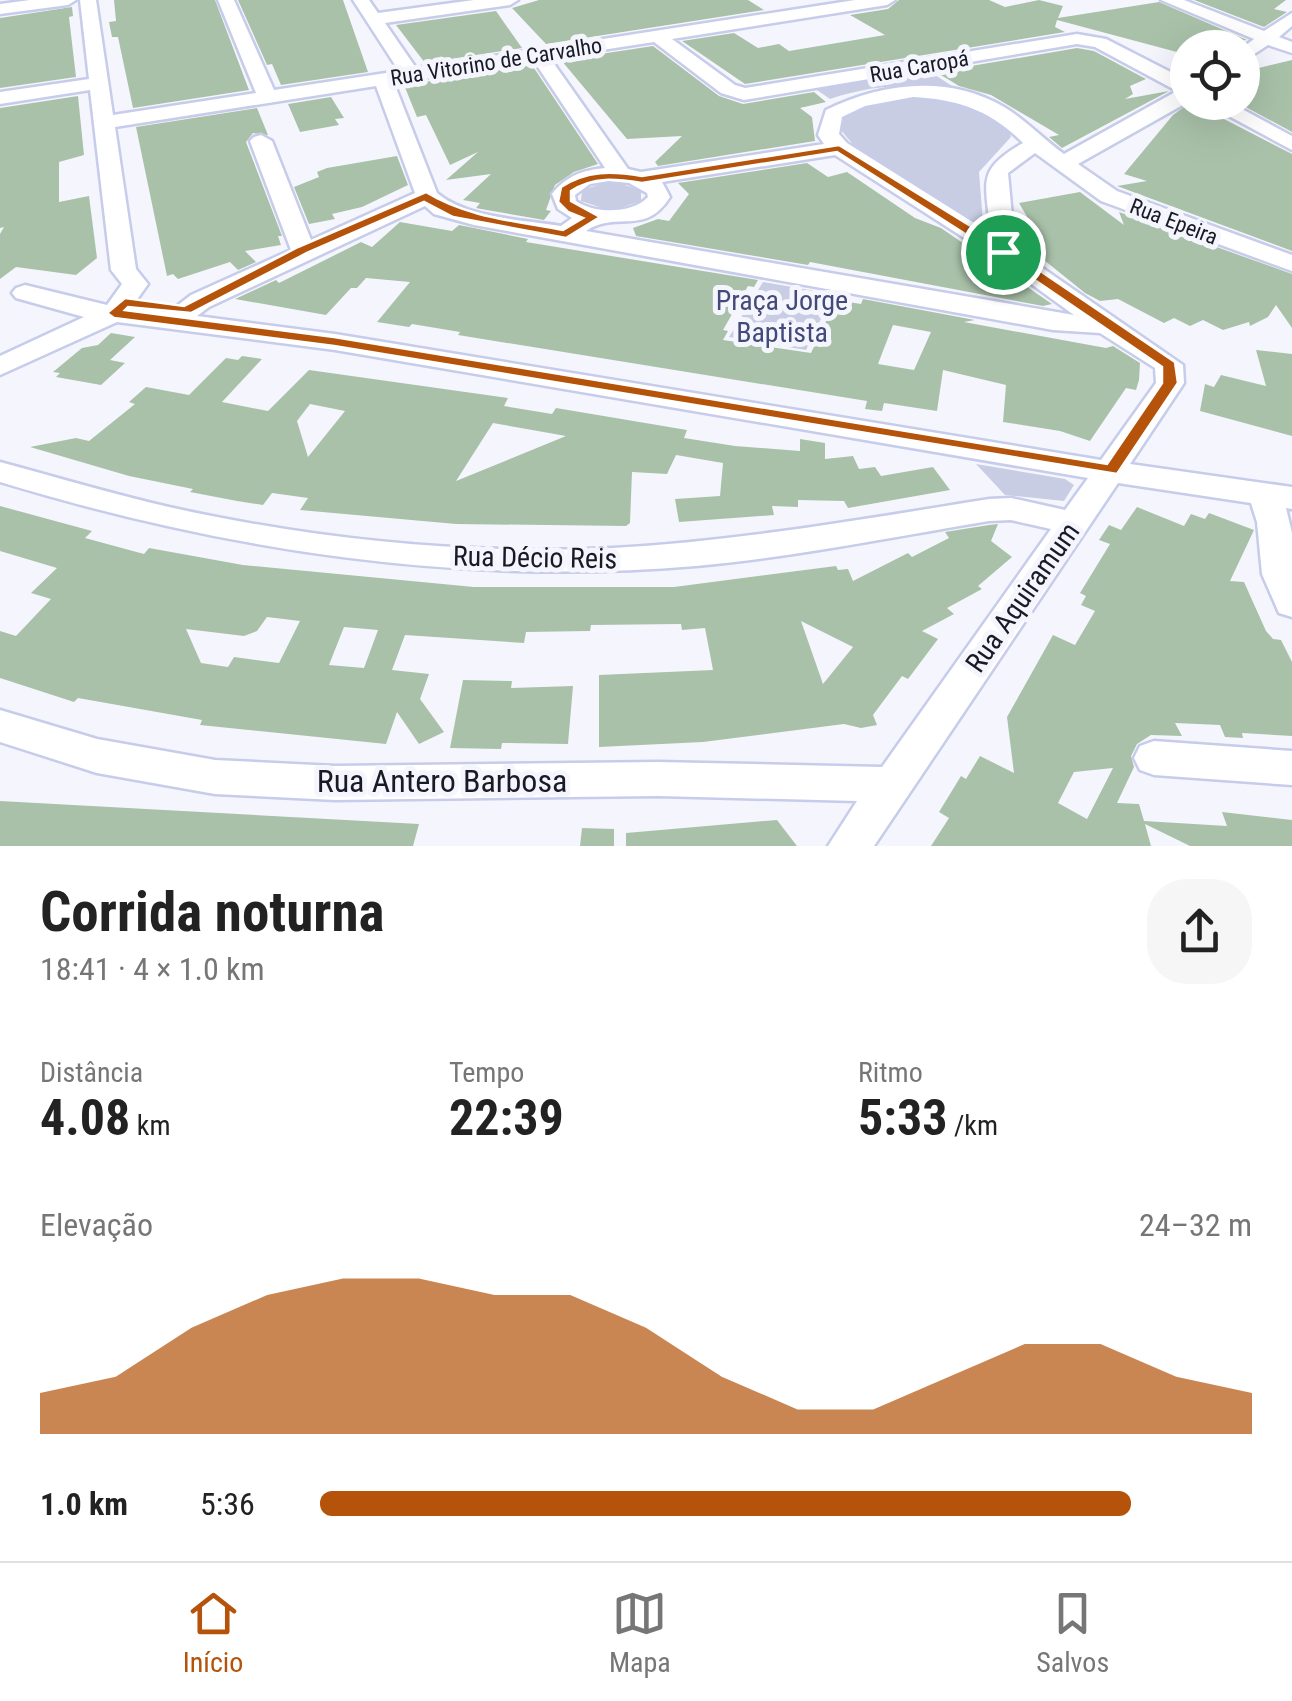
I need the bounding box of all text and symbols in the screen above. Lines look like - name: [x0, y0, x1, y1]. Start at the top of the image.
- map controls: [1170, 30, 1260, 120]
- button: locate: [1170, 30, 1260, 120]
- street label: Rua Vitorino de Carvalho: [389, 32, 604, 91]
- street label: Rua Caropá: [868, 46, 970, 87]
- street label: Rua Epeira: [1126, 193, 1221, 250]
- pin: [961, 210, 1046, 295]
- icon: arrive: [976, 225, 1031, 280]
- park label: Praça Jorge Baptista: [716, 284, 848, 349]
- street label: Rua Aquiramum: [959, 516, 1086, 679]
- street label: Rua Décio Reis: [453, 540, 617, 575]
- street label: Rua Antero Barbosa: [317, 762, 567, 800]
- button: share: [1147, 879, 1252, 984]
- text: Corrida noturna: [40, 880, 384, 944]
- text: 18:41 · 4 × 1.0 km: [40, 950, 265, 988]
- text: Distância: [40, 1056, 143, 1089]
- text: Tempo: [449, 1056, 524, 1089]
- text: Ritmo: [858, 1056, 923, 1089]
- text: 4.08: [40, 1089, 130, 1147]
- text: 22:39: [449, 1089, 564, 1147]
- text: 5:33: [858, 1089, 947, 1147]
- text: km: [130, 1109, 170, 1142]
- text: /km: [947, 1109, 998, 1142]
- text: Elevação: [40, 1206, 153, 1244]
- text: 24–32 m: [1139, 1206, 1252, 1244]
- text: 1.0 km: [40, 1485, 128, 1523]
- text: 5:36: [200, 1485, 255, 1523]
- tab: Início: [183, 1586, 243, 1679]
- tab: Mapa: [609, 1586, 671, 1679]
- tab: Salvos: [1036, 1586, 1109, 1679]

